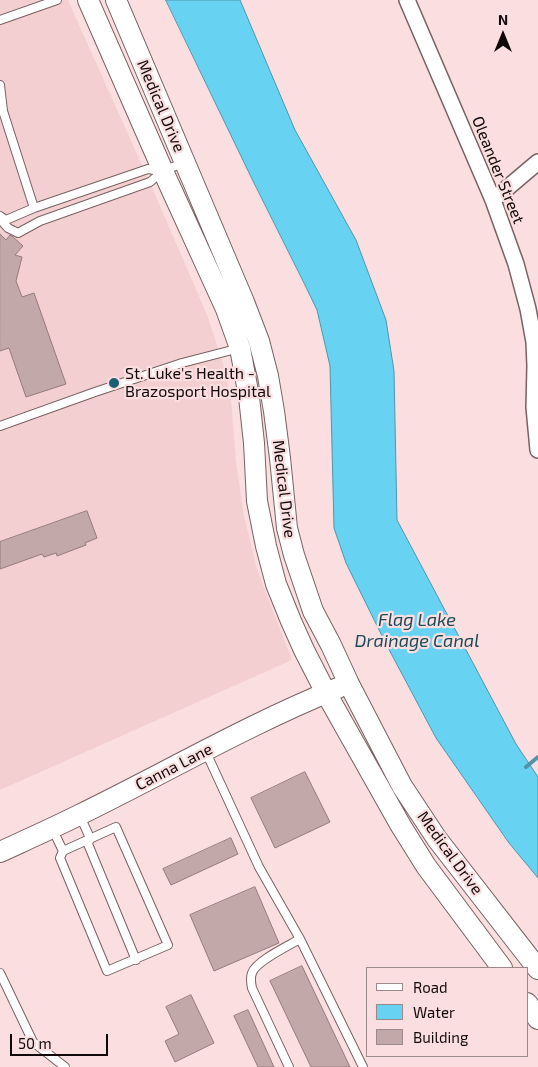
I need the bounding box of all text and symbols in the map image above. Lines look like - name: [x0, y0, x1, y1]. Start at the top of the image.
- north arrow: [478, 10, 528, 60]
- text: N: [498, 11, 508, 28]
- street label: Medical Drive: [133, 57, 189, 155]
- street label: Oleander Street: [468, 113, 528, 227]
- place label: St. Luke's Health - Brazosport Hospital: [125, 364, 271, 402]
- marker: St. Luke's Health - Brazosport Hospital: [107, 376, 121, 390]
- street label: Medical Drive: [268, 439, 300, 539]
- water label: Flag Lake Drainage Canal: [355, 609, 479, 652]
- street label: Canna Lane: [132, 739, 216, 795]
- street label: Medical Drive: [413, 807, 487, 899]
- legend: [366, 967, 528, 1057]
- text: Road: [413, 978, 448, 996]
- text: Water: [413, 1003, 455, 1021]
- scale bar: [12, 1024, 110, 1056]
- text: Building: [413, 1028, 468, 1046]
- text: 50 m: [18, 1034, 52, 1052]

